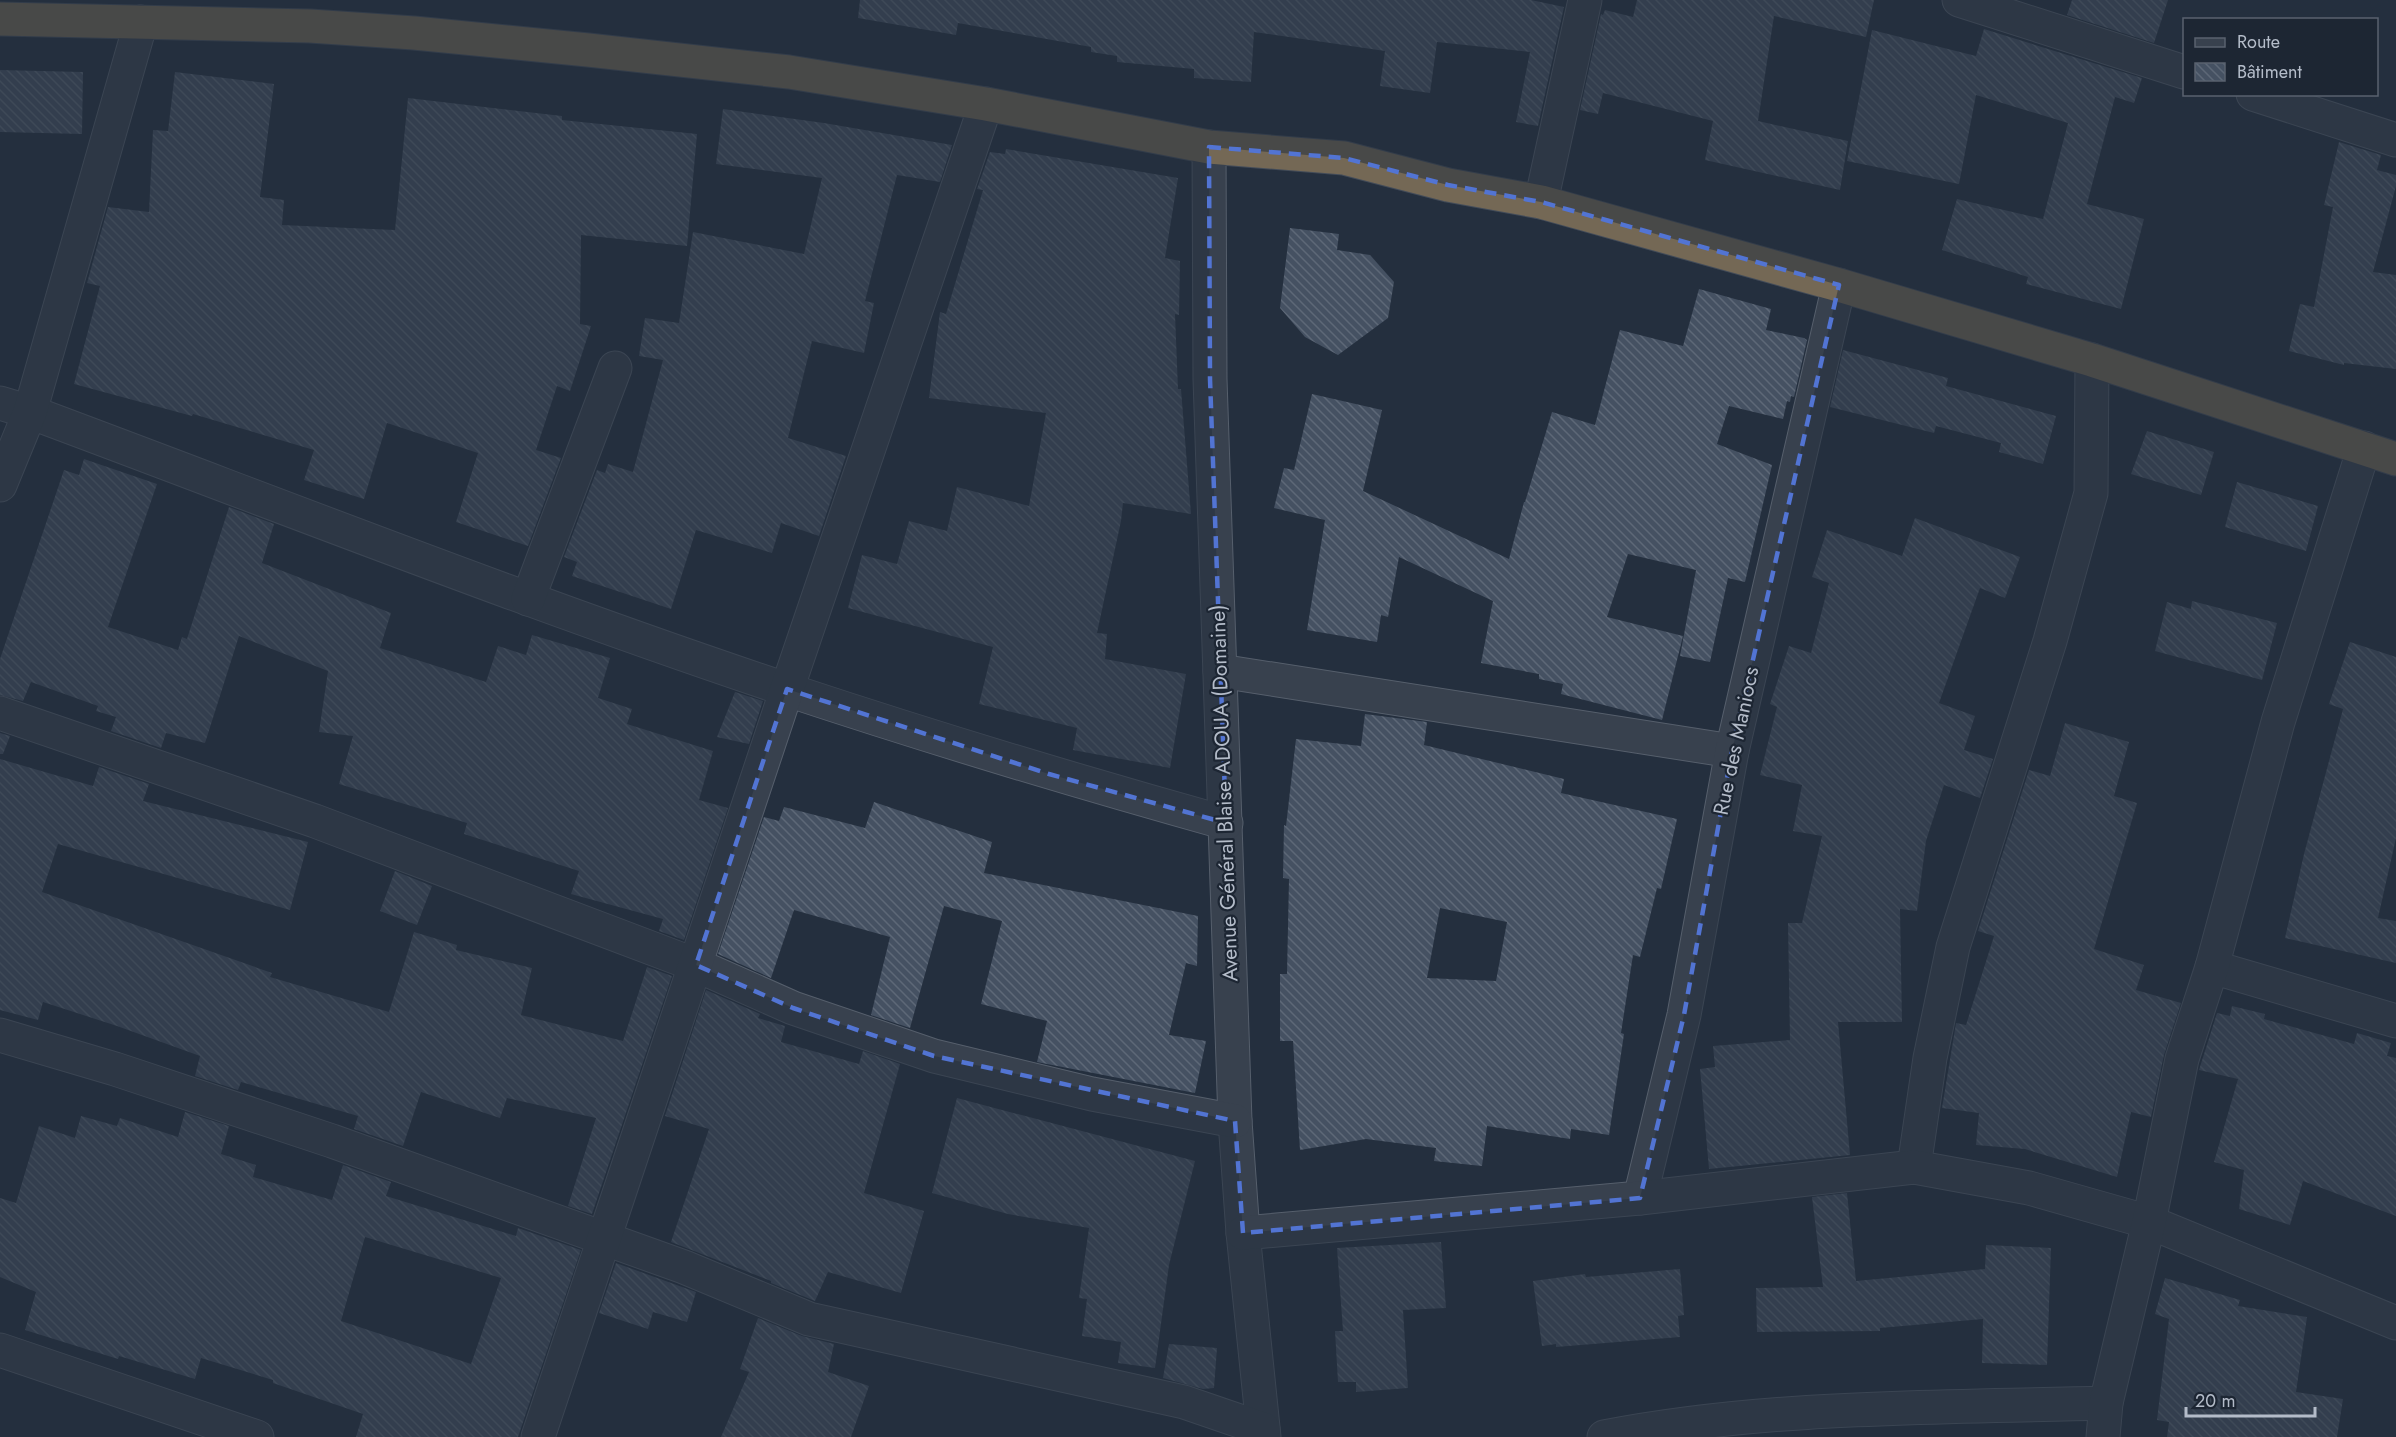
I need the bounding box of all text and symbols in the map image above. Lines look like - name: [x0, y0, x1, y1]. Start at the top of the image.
- legend: [2183, 18, 2378, 96]
- text: Route: [2237, 29, 2280, 55]
- text: Bâtiment: [2237, 59, 2303, 85]
- street label: Avenue Général Blaise ADOUA (Domaine): [1202, 604, 1246, 982]
- street label: Rue des Maniocs: [1706, 664, 1766, 818]
- scale bar: [2186, 1380, 2315, 1418]
- text: 20 m: [2195, 1388, 2235, 1414]

